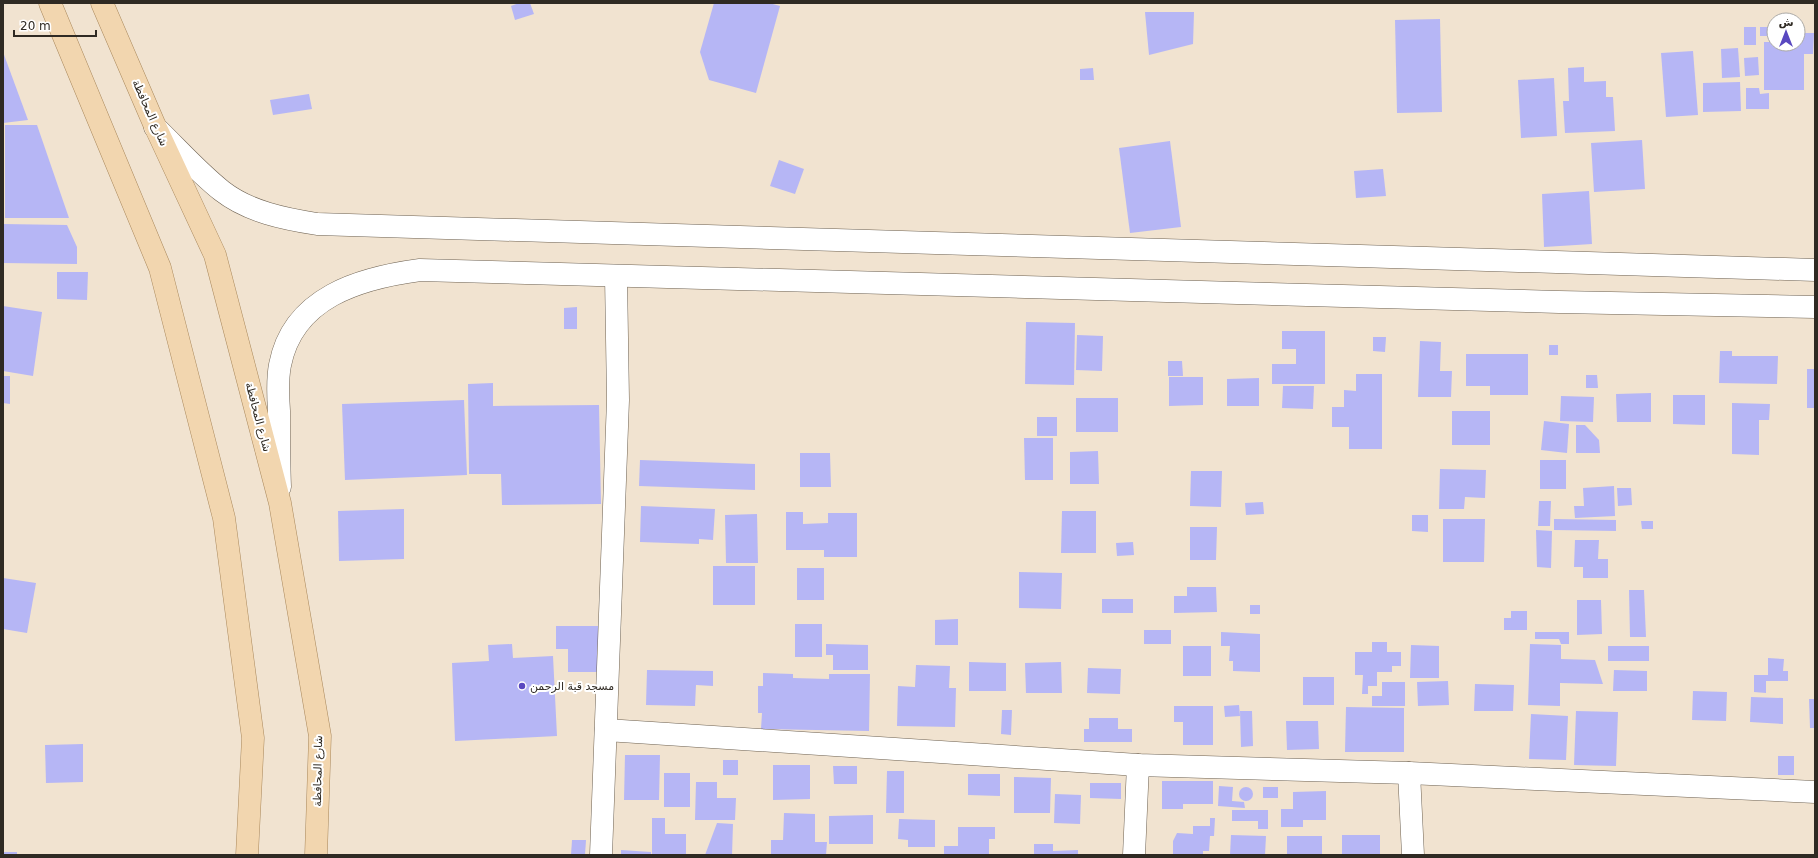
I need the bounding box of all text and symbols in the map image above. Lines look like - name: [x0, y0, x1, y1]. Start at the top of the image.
- scale bar: [14, 12, 96, 38]
- north arrow: [1766, 12, 1806, 52]
- text: ش: [1778, 16, 1794, 29]
- text: 20 m: [20, 19, 51, 33]
- street label: شارع المحافظة: [130, 78, 170, 148]
- street label: شارع المحافظة: [242, 381, 274, 453]
- place label: مسجد قبة الرحمن: [530, 680, 614, 693]
- marker: مسجد قبة الرحمن: [517, 681, 527, 691]
- street label: شارع المحافظة: [311, 735, 325, 807]

